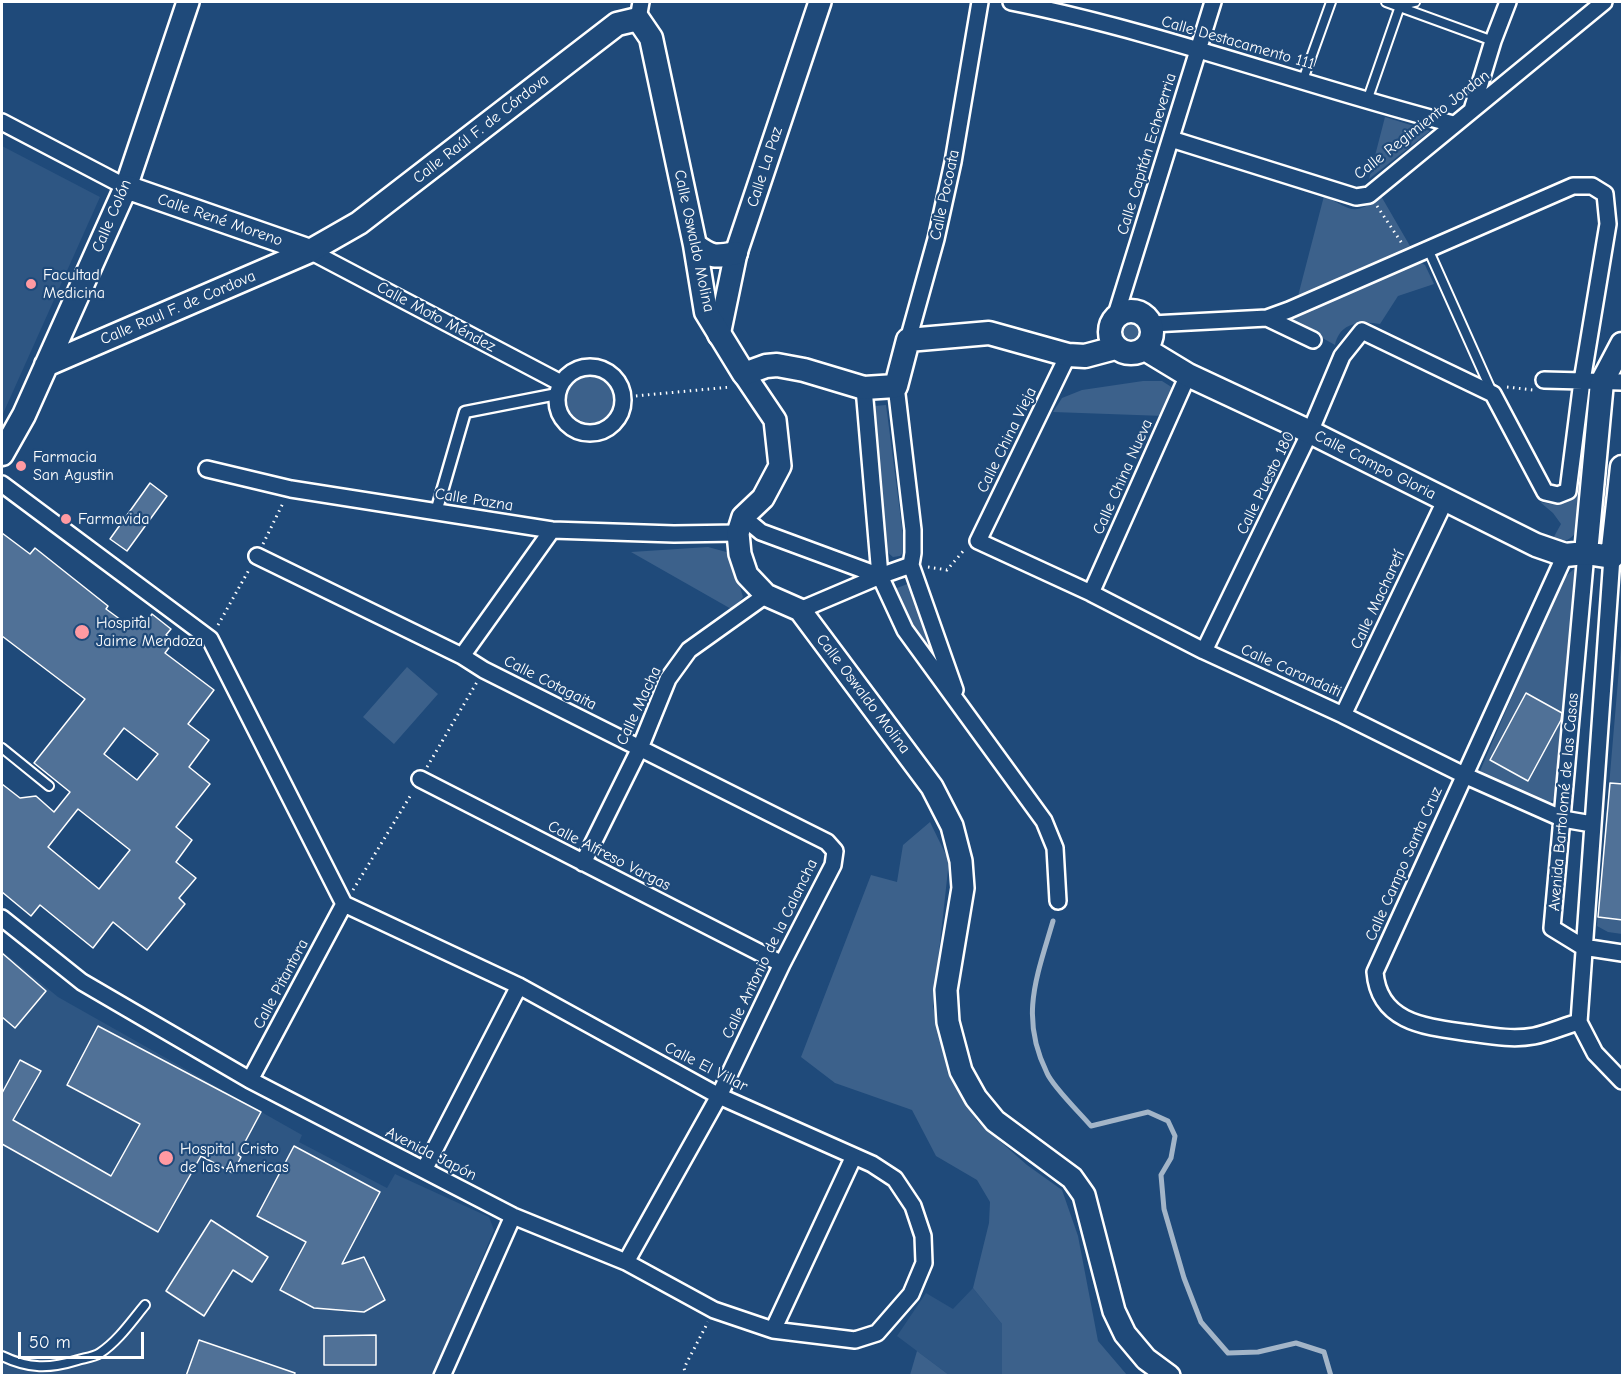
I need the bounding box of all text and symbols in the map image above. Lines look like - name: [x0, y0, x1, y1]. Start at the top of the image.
- street label: Calle Destacamento 111: [1159, 12, 1317, 74]
- street label: Calle Regimiento Jordan: [1350, 66, 1494, 184]
- street label: Calle Raúl F. de Córdova: [409, 70, 553, 188]
- street label: Calle Capitán Echeverria: [1113, 71, 1181, 237]
- street label: Calle La Paz: [743, 124, 787, 210]
- street label: Calle Pocoata: [926, 148, 964, 242]
- street label: Calle Oswaldo Molina: [670, 168, 718, 314]
- street label: Calle Colón: [88, 177, 136, 255]
- street label: Calle René Moreno: [155, 190, 285, 250]
- place label: Facultad Medicina: [43, 265, 105, 303]
- street label: Calle Raul F. de Cordova: [97, 267, 259, 349]
- marker: Facultad Medicina: [24, 277, 38, 291]
- street label: Calle Moto Méndez: [373, 278, 499, 356]
- street label: Calle China Vieja: [973, 384, 1041, 496]
- street label: Calle China Nueva: [1089, 416, 1157, 538]
- street label: Calle Campo Gloria: [1311, 426, 1439, 504]
- street label: Calle Puesto 180: [1233, 428, 1299, 538]
- place label: Farmacia San Agustin: [33, 447, 114, 485]
- marker: Farmacia San Agustin: [14, 459, 28, 473]
- street label: Calle Pazna: [433, 484, 515, 516]
- place label: Farmavida: [78, 509, 149, 529]
- marker: Farmavida: [59, 512, 73, 526]
- street label: Calle Macharetí: [1347, 547, 1409, 653]
- place label: Hospital Jaime Mendoza: [96, 613, 203, 651]
- marker: Hospital Jaime Mendoza: [73, 623, 91, 641]
- street label: Calle Oswaldo Molina: [812, 630, 914, 758]
- street label: Calle Carandaiti: [1238, 640, 1344, 702]
- street label: Calle Cotagaita: [500, 651, 600, 715]
- street label: Calle Macha: [612, 664, 666, 748]
- street label: Avenida Bartolomé de las Casas: [1545, 692, 1583, 912]
- street label: Calle Campo Santa Cruz: [1361, 784, 1447, 944]
- street label: Calle Alfreso Vargas: [544, 817, 674, 895]
- street label: Calle Antonio de la Calancha: [718, 856, 822, 1042]
- street label: Calle Pitantora: [249, 936, 313, 1032]
- street label: Calle El Villar: [661, 1038, 751, 1096]
- street label: Avenida Japón: [382, 1123, 480, 1185]
- place label: Hospital Cristo de las Americas: [180, 1139, 289, 1177]
- marker: Hospital Cristo de las Americas: [157, 1149, 175, 1167]
- scale bar: [21, 1320, 147, 1358]
- text: 50 m: [29, 1332, 71, 1353]

